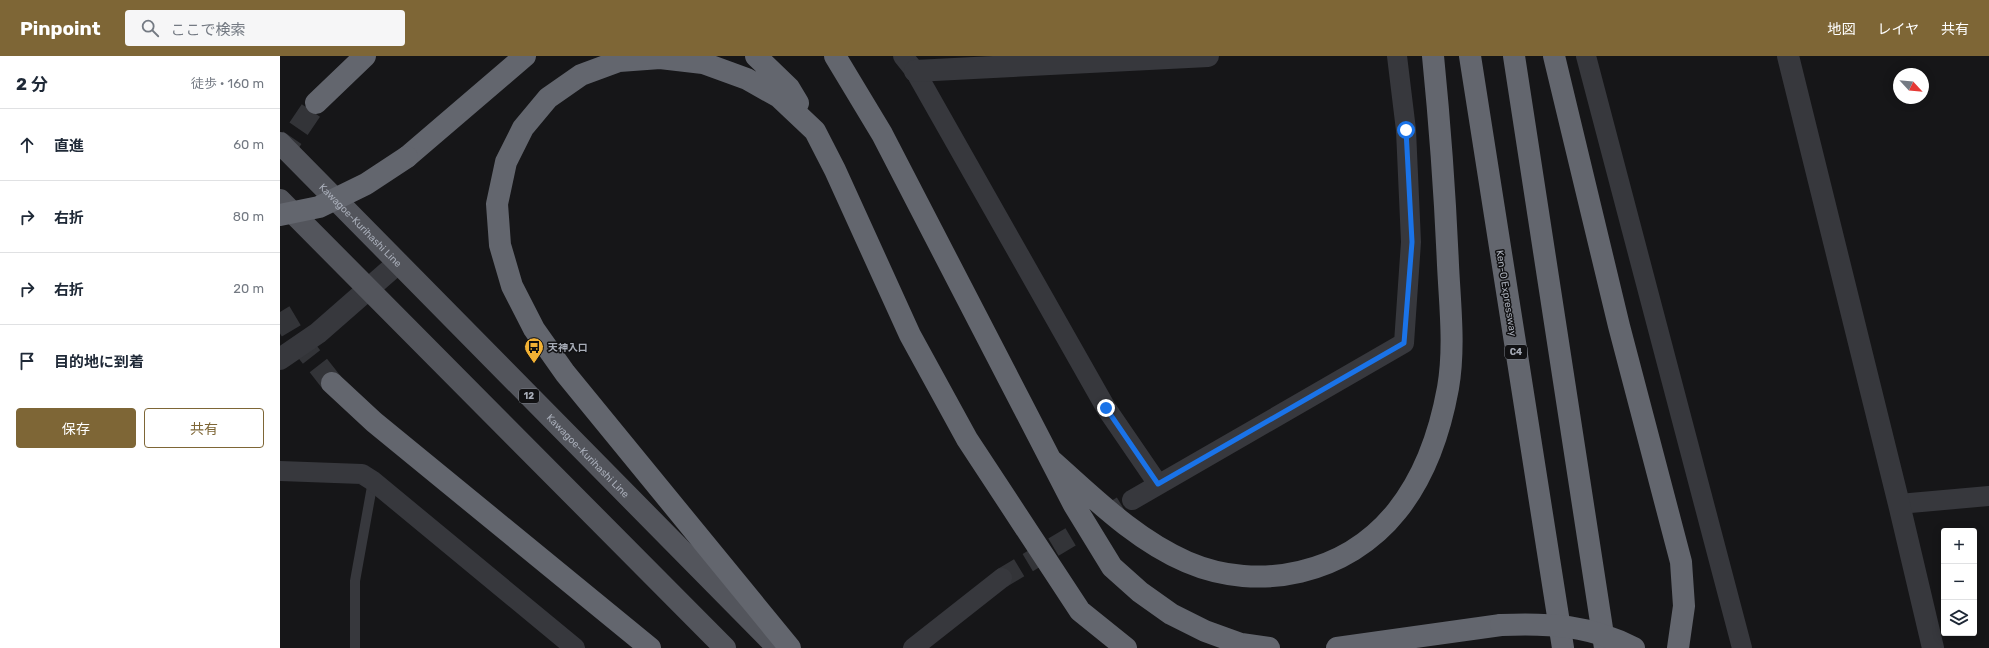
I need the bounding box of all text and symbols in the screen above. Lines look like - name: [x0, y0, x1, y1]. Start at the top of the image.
- search box: [125, 10, 405, 46]
- text: Pinpoint: [20, 17, 101, 40]
- icon: search: [139, 17, 161, 39]
- text: ここで検索: [171, 21, 246, 39]
- text: 地図: [1827, 21, 1855, 38]
- text: レイヤ: [1877, 21, 1919, 38]
- text: 共有: [1941, 21, 1969, 38]
- north arrow: [1893, 68, 1929, 104]
- text: 2 分: [16, 74, 48, 94]
- text: 徒歩 · 160 m: [191, 76, 264, 91]
- route start: [1397, 121, 1415, 139]
- icon: ahead: [16, 134, 38, 156]
- text: 直進: [54, 137, 84, 155]
- text: 60 m: [233, 137, 264, 152]
- street label: Kawagoe-Kurihashi Line: [316, 181, 404, 270]
- icon: right: [16, 206, 38, 228]
- text: 右折: [54, 209, 84, 227]
- text: 80 m: [233, 209, 264, 224]
- street label: Ken-O Expressway: [1493, 249, 1519, 338]
- icon: right: [16, 278, 38, 300]
- text: 右折: [54, 281, 84, 299]
- text: 20 m: [233, 281, 264, 296]
- bus stop icon: 天神入口: [523, 336, 545, 364]
- place label: 天神入口: [548, 342, 588, 354]
- road number: C4: [1505, 345, 1527, 359]
- icon: arrive: [16, 350, 38, 372]
- text: 目的地に到着: [54, 353, 144, 371]
- road number: 12: [519, 389, 539, 403]
- route end: [1097, 399, 1115, 417]
- button: 保存: [16, 408, 136, 448]
- button: 共有: [144, 408, 264, 448]
- street label: Kawagoe-Kurihashi Line: [544, 412, 632, 501]
- map controls: [1941, 528, 1977, 636]
- button: +: [1941, 528, 1977, 564]
- button: −: [1941, 564, 1977, 600]
- button: layers: [1941, 600, 1977, 636]

